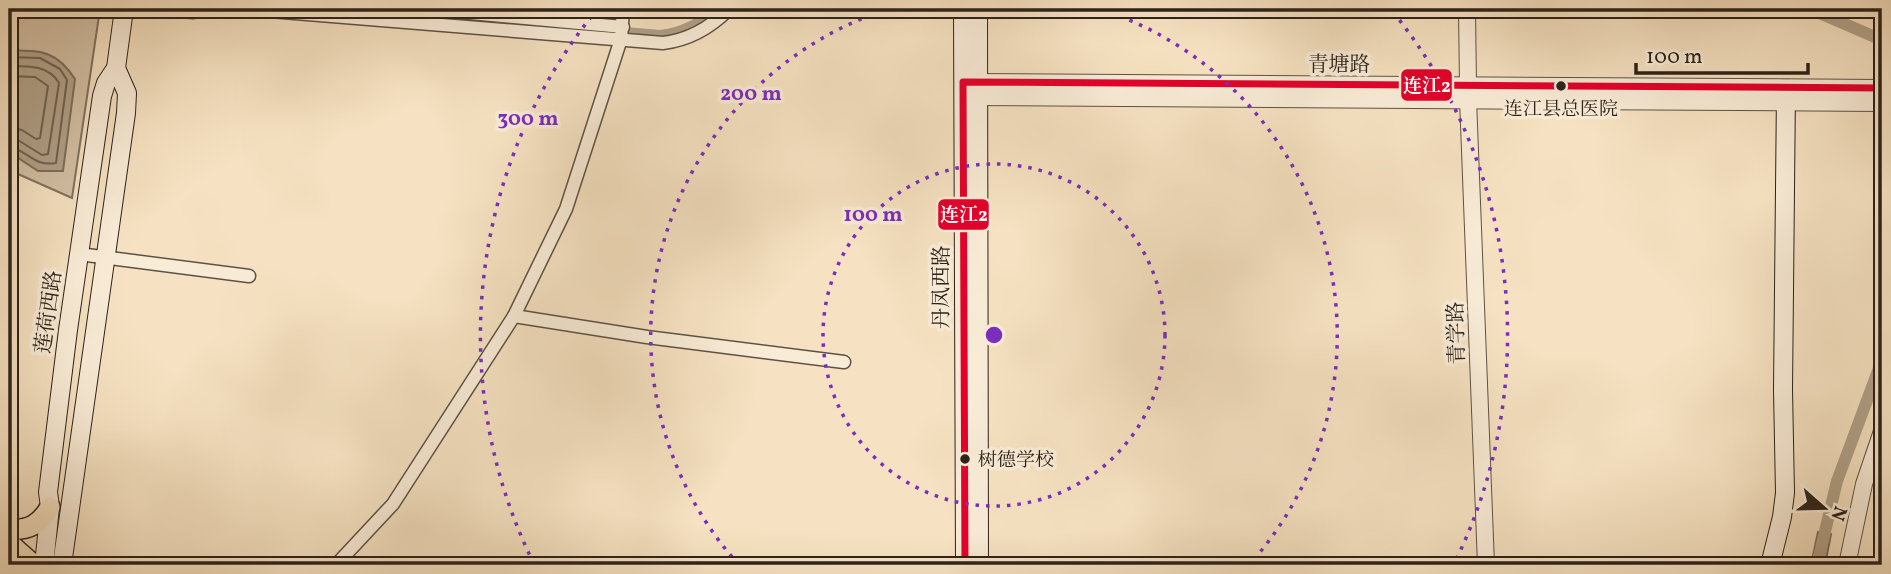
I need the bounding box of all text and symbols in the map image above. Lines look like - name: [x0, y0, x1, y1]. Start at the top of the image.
- scale bar: [1636, 32, 1807, 76]
- text: 100 m: [1646, 43, 1703, 72]
- street label: 青塘路: [1308, 51, 1371, 80]
- line badge: 连江2: [1400, 68, 1453, 102]
- text: 连江2: [1403, 74, 1451, 100]
- marker: 连江县总医院: [1554, 79, 1568, 93]
- text: 200 m: [720, 80, 782, 109]
- place label: 连江县总医院: [1504, 97, 1618, 123]
- text: 300 m: [498, 105, 558, 134]
- line badge: 连江2: [937, 198, 990, 231]
- text: 100 m: [843, 201, 903, 230]
- text: 连江2: [940, 203, 988, 229]
- street label: 丹凤西路: [928, 245, 957, 329]
- street label: 莲荷西路: [29, 269, 70, 356]
- street label: 青学路: [1442, 301, 1473, 365]
- centre of rings: [982, 323, 1006, 347]
- place label: 树德学校: [978, 448, 1054, 474]
- marker: 树德学校: [958, 452, 972, 466]
- north arrow: [1790, 472, 1860, 542]
- text: N: [1823, 502, 1853, 524]

